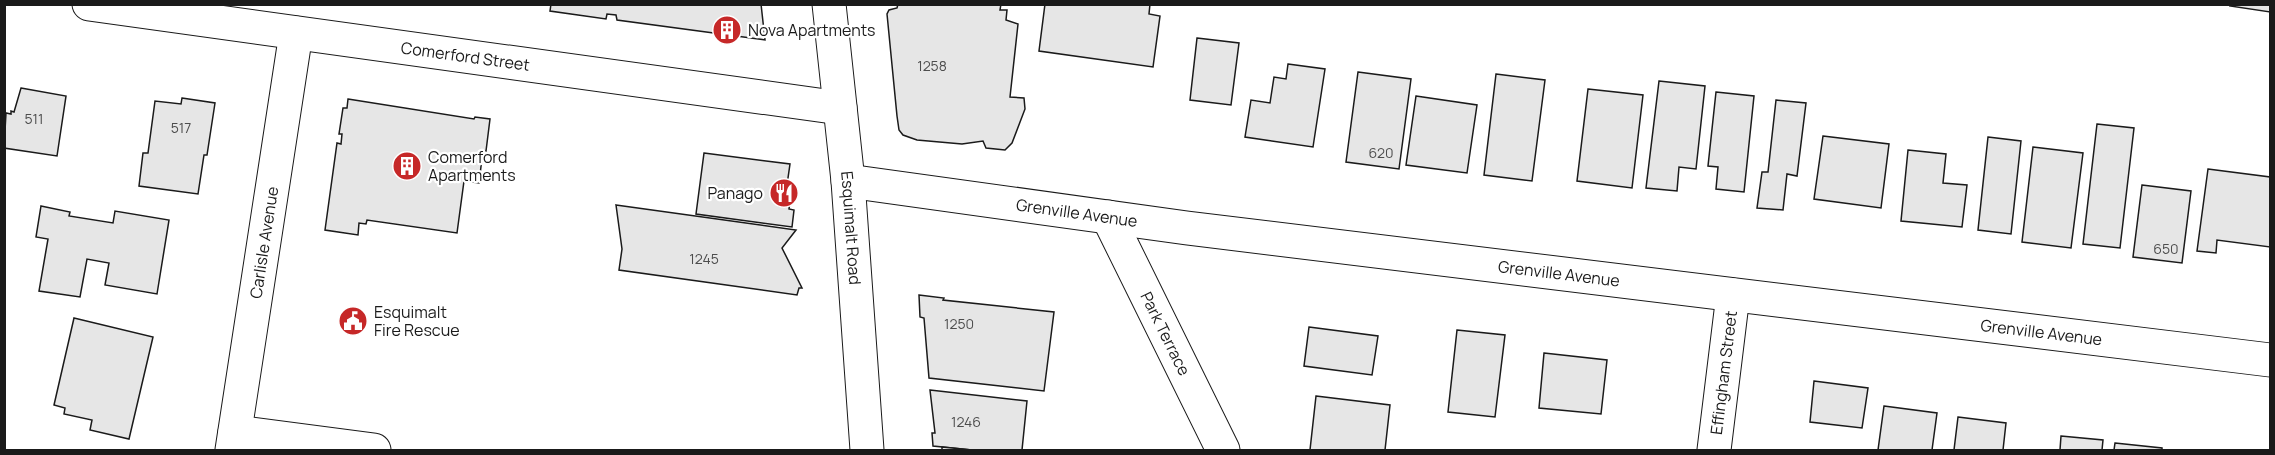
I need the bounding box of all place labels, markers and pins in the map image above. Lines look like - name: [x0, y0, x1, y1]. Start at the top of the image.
- building icon: Nova Apartments: [711, 14, 743, 46]
- place label: Nova Apartments: [748, 19, 875, 41]
- place label: Comerford Apartments: [428, 146, 516, 186]
- building icon: Comerford Apartments: [391, 150, 423, 182]
- restaurant icon: Panago: [768, 177, 800, 209]
- place label: Panago: [707, 182, 763, 204]
- place label: Esquimalt Fire Rescue: [374, 301, 460, 341]
- public building icon: Esquimalt Fire Rescue: [337, 305, 369, 337]

